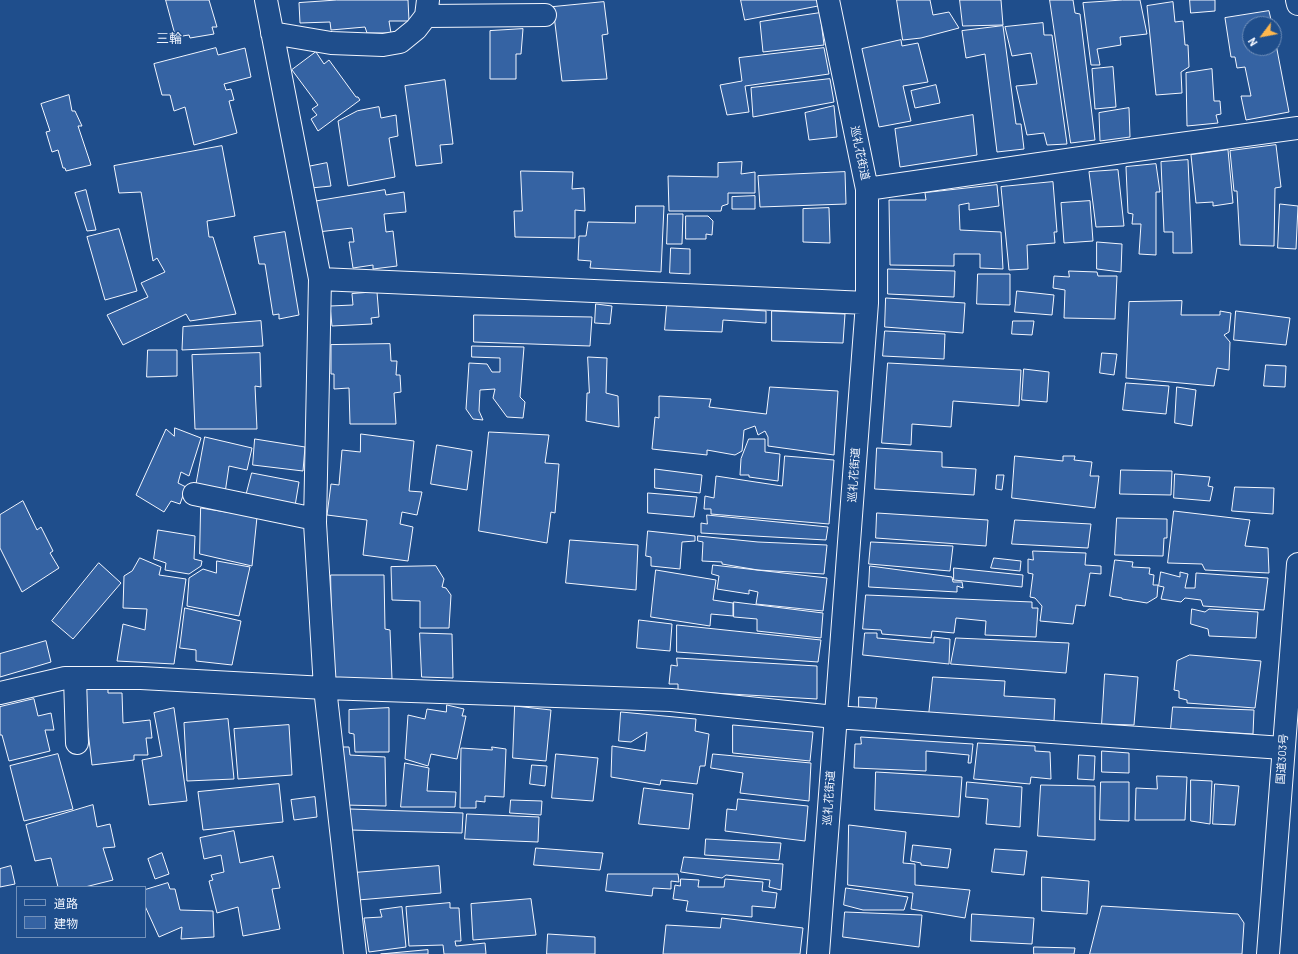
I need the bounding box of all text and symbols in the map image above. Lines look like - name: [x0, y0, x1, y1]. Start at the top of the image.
- north arrow: [1242, 16, 1282, 56]
- district label: 三輪: [156, 31, 182, 47]
- text: N: [1245, 36, 1260, 49]
- street label: 巡礼花街道: [848, 125, 872, 181]
- street label: 巡礼花街道: [845, 447, 863, 503]
- street label: 国道303号: [1274, 733, 1290, 785]
- street label: 巡礼花街道: [820, 770, 838, 826]
- legend: [16, 886, 146, 938]
- text: 道路: [54, 896, 78, 910]
- text: 建物: [54, 916, 78, 930]

